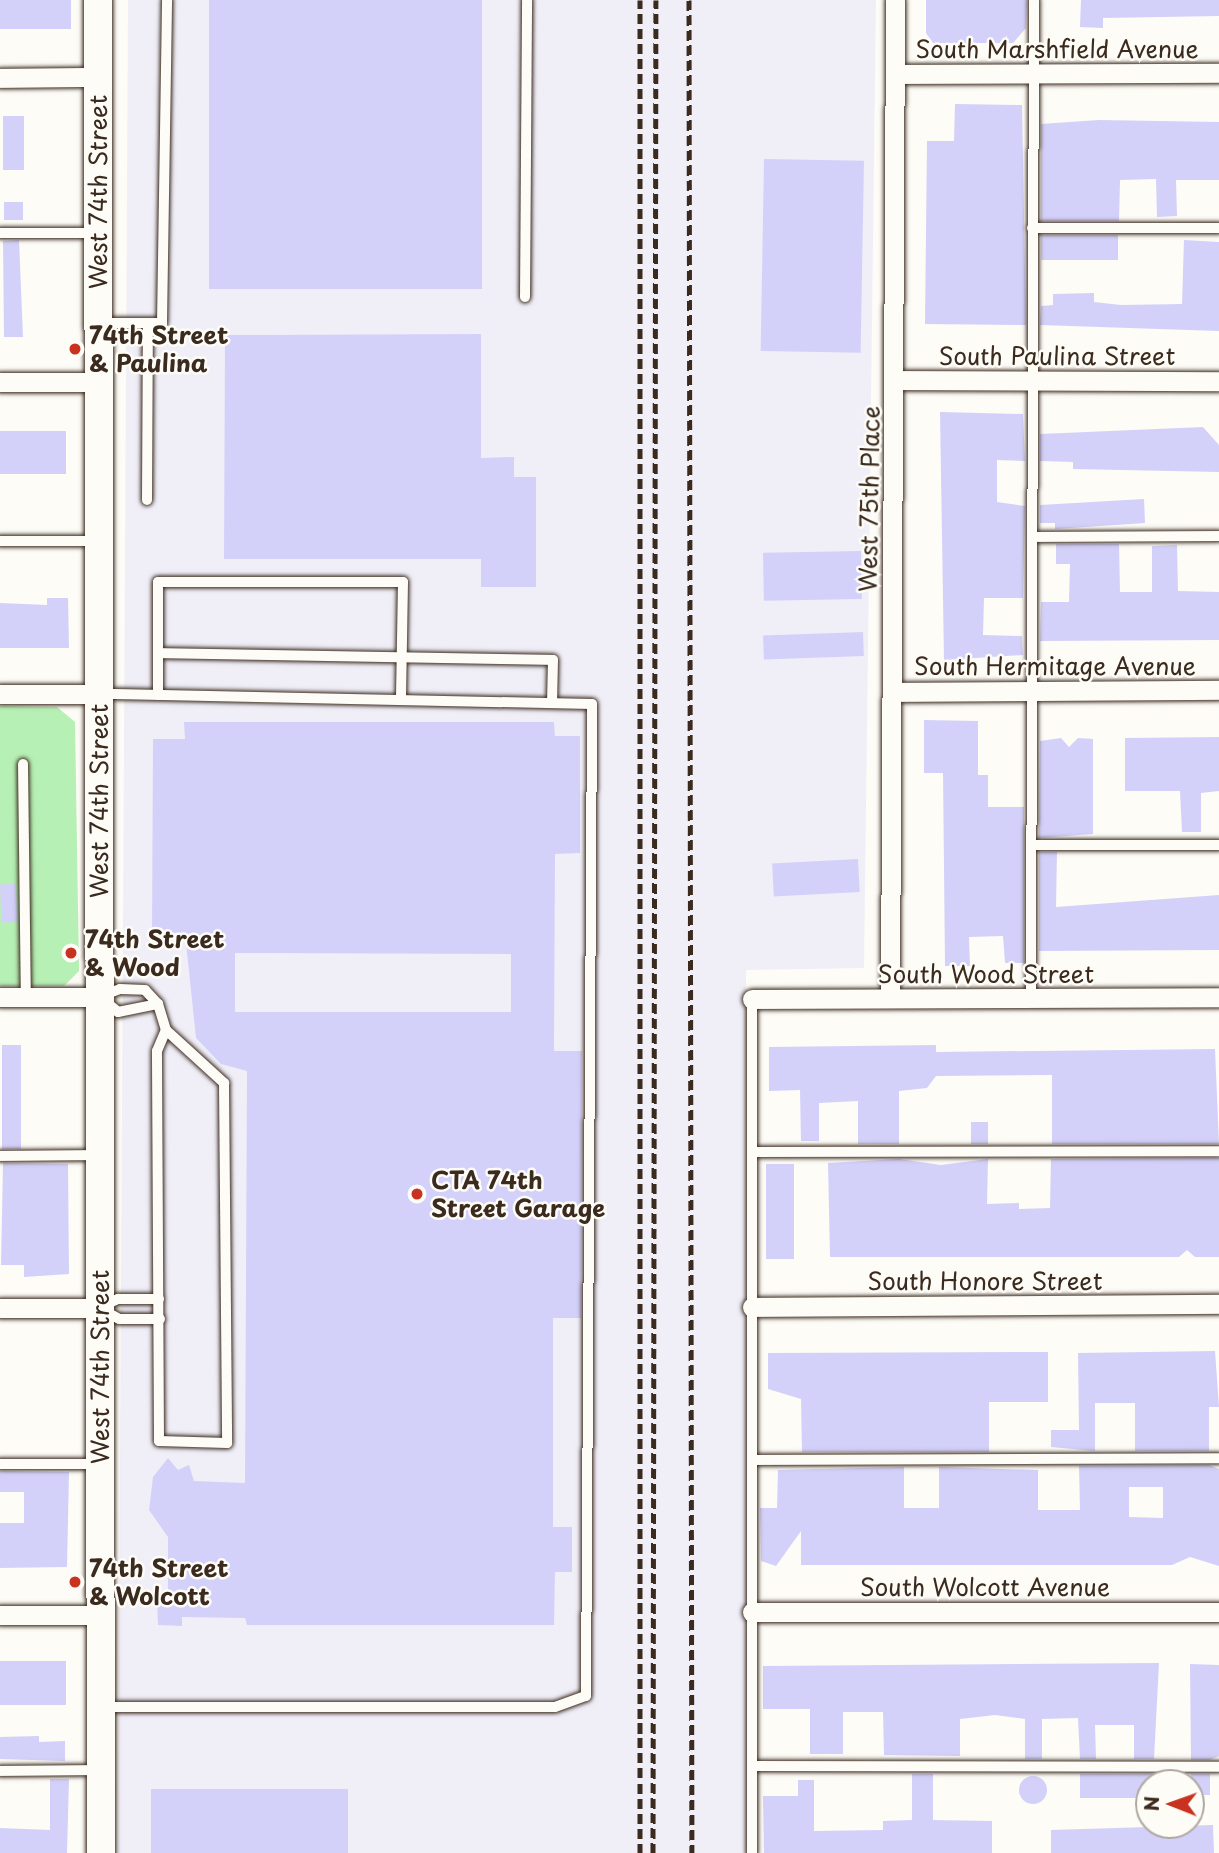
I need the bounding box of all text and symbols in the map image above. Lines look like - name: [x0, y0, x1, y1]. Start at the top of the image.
- street label: South Marshfield Avenue: [913, 35, 1201, 63]
- street label: West 74th Street: [84, 94, 112, 290]
- place label: 74th Street & Paulina: [89, 321, 230, 377]
- marker: 74th Street & Paulina: [67, 341, 83, 357]
- street label: South Paulina Street: [938, 342, 1176, 370]
- street label: West 75th Place: [853, 406, 885, 592]
- street label: South Hermitage Avenue: [913, 652, 1197, 680]
- street label: West 74th Street: [85, 703, 113, 899]
- place label: 74th Street & Wood: [85, 925, 226, 981]
- marker: 74th Street & Wood: [63, 945, 79, 961]
- street label: South Wood Street: [877, 960, 1095, 988]
- place label: CTA 74th Street Garage: [431, 1166, 606, 1222]
- marker: CTA 74th Street Garage: [409, 1186, 425, 1202]
- street label: South Honore Street: [866, 1267, 1104, 1295]
- street label: West 74th Street: [86, 1269, 114, 1465]
- place label: 74th Street & Wolcott: [89, 1554, 230, 1610]
- street label: South Wolcott Avenue: [859, 1573, 1111, 1601]
- marker: 74th Street & Wolcott: [67, 1574, 83, 1590]
- north arrow: [1135, 1769, 1205, 1839]
- text: N: [1137, 1796, 1165, 1811]

